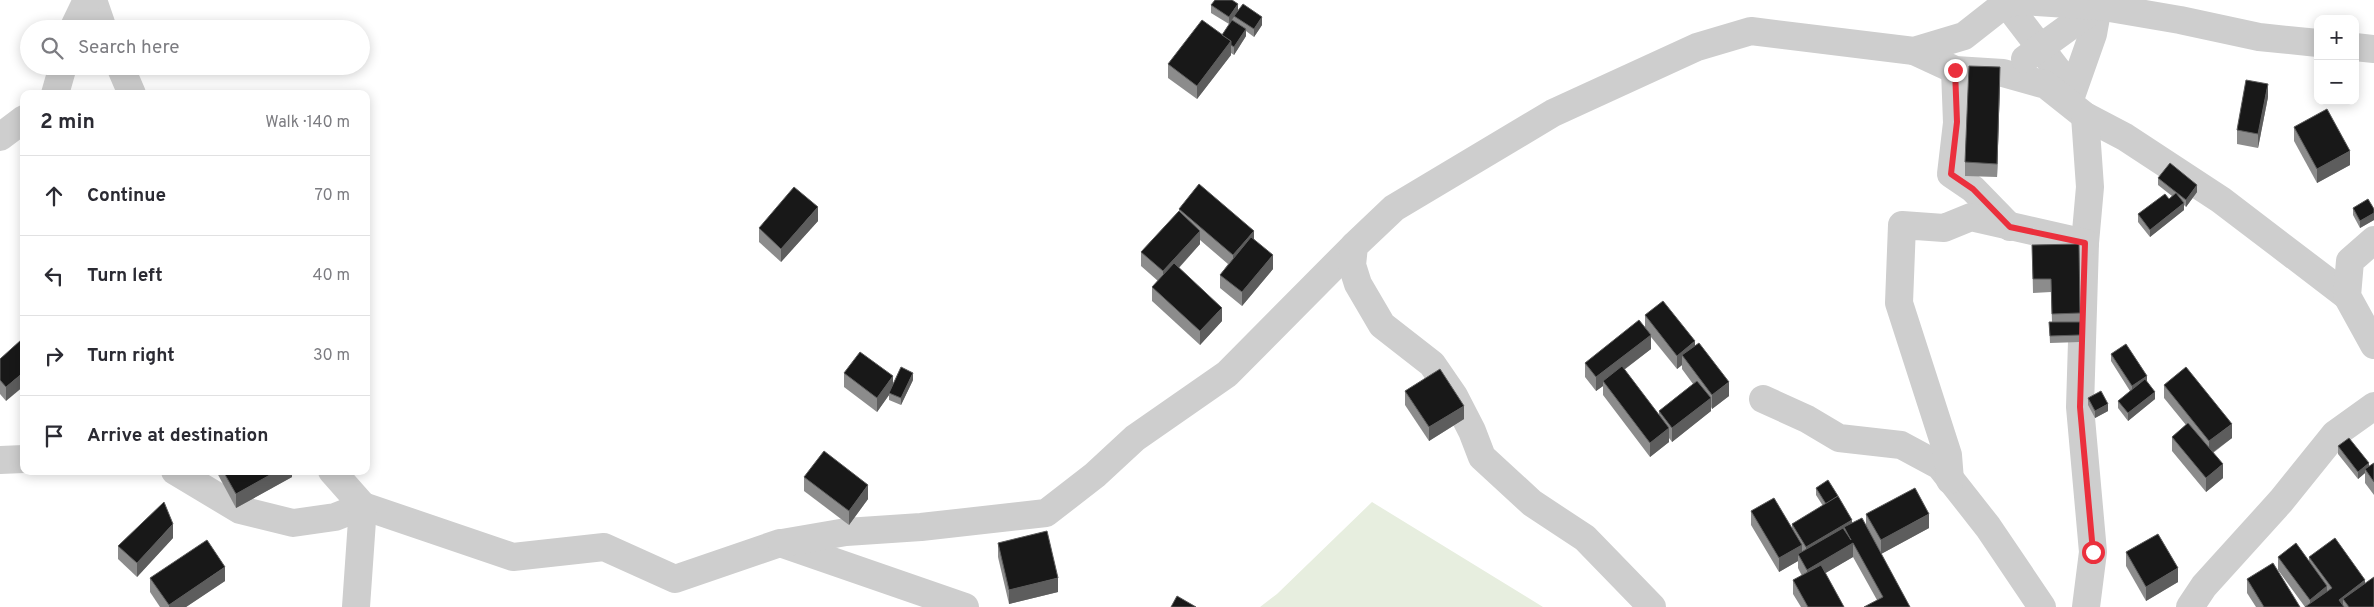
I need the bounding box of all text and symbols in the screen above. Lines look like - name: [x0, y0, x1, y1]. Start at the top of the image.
- map controls: [2314, 15, 2359, 105]
- button: +: [2314, 15, 2359, 60]
- search box: [20, 20, 370, 75]
- icon: search: [38, 34, 66, 62]
- text: Search here: [78, 36, 180, 60]
- route end: [1944, 59, 1967, 82]
- button: −: [2314, 60, 2359, 105]
- text: 2 min: [40, 109, 95, 136]
- text: Walk · 140 m: [265, 113, 350, 133]
- icon: ahead: [40, 182, 68, 210]
- text: Continue: [87, 184, 166, 208]
- text: 70 m: [315, 186, 350, 206]
- icon: left: [40, 262, 68, 290]
- text: Turn left: [87, 264, 163, 288]
- text: 40 m: [312, 266, 350, 286]
- icon: right: [40, 342, 68, 370]
- text: Turn right: [87, 344, 175, 368]
- text: 30 m: [313, 346, 350, 366]
- icon: arrive: [40, 422, 68, 450]
- text: Arrive at destination: [87, 424, 268, 448]
- route start: [2082, 541, 2105, 564]

